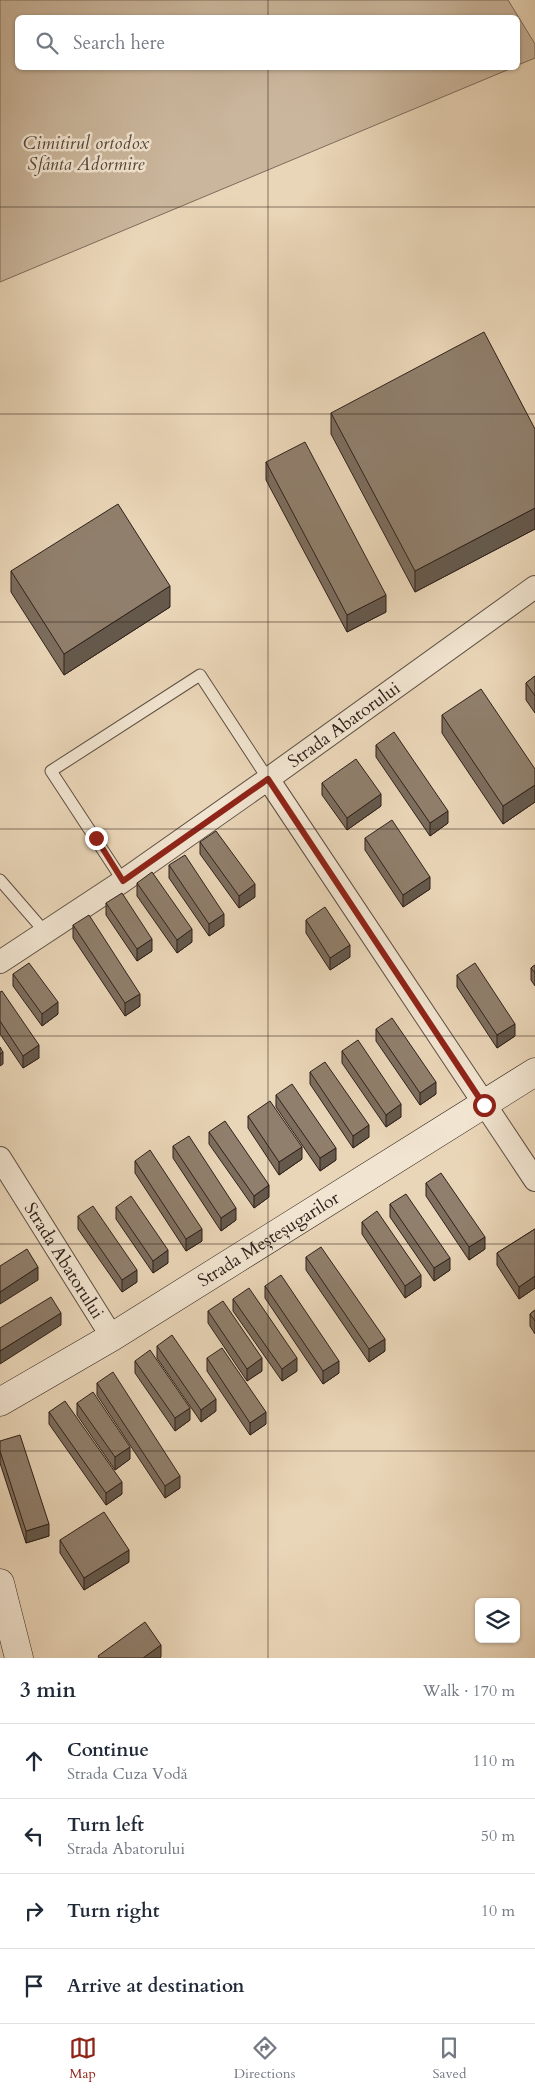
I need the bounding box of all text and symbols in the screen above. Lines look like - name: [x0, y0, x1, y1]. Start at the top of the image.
- search box: [15, 15, 520, 70]
- icon: search: [33, 29, 61, 57]
- text: Search here: [73, 30, 165, 56]
- park label: Cimitirul ortodox Sfânta Adormire: [23, 131, 150, 177]
- street label: Strada Abatorului: [283, 675, 405, 773]
- route end: [85, 827, 108, 850]
- route start: [473, 1094, 496, 1117]
- street label: Strada Meșteșugarilor: [193, 1185, 344, 1293]
- street label: Strada Abatorului: [18, 1198, 110, 1324]
- map controls: [475, 1598, 520, 1643]
- button: layers: [475, 1598, 520, 1643]
- text: 3 min: [20, 1676, 76, 1705]
- text: Walk · 170 m: [423, 1680, 515, 1702]
- text: Continue: [67, 1737, 149, 1763]
- icon: ahead: [20, 1747, 48, 1775]
- text: 110 m: [473, 1750, 515, 1772]
- text: Strada Cuza Vodă: [67, 1763, 188, 1785]
- text: Turn left: [67, 1812, 144, 1838]
- icon: left: [20, 1822, 48, 1850]
- text: 50 m: [481, 1825, 515, 1847]
- text: Strada Abatorului: [67, 1838, 185, 1860]
- icon: right: [20, 1897, 48, 1925]
- text: Turn right: [67, 1898, 159, 1924]
- text: 10 m: [481, 1900, 515, 1922]
- icon: arrive: [20, 1972, 48, 2000]
- text: Arrive at destination: [67, 1973, 244, 1999]
- tab: Map: [69, 2034, 97, 2083]
- tab: Directions: [234, 2034, 295, 2083]
- tab: Saved: [432, 2034, 466, 2083]

